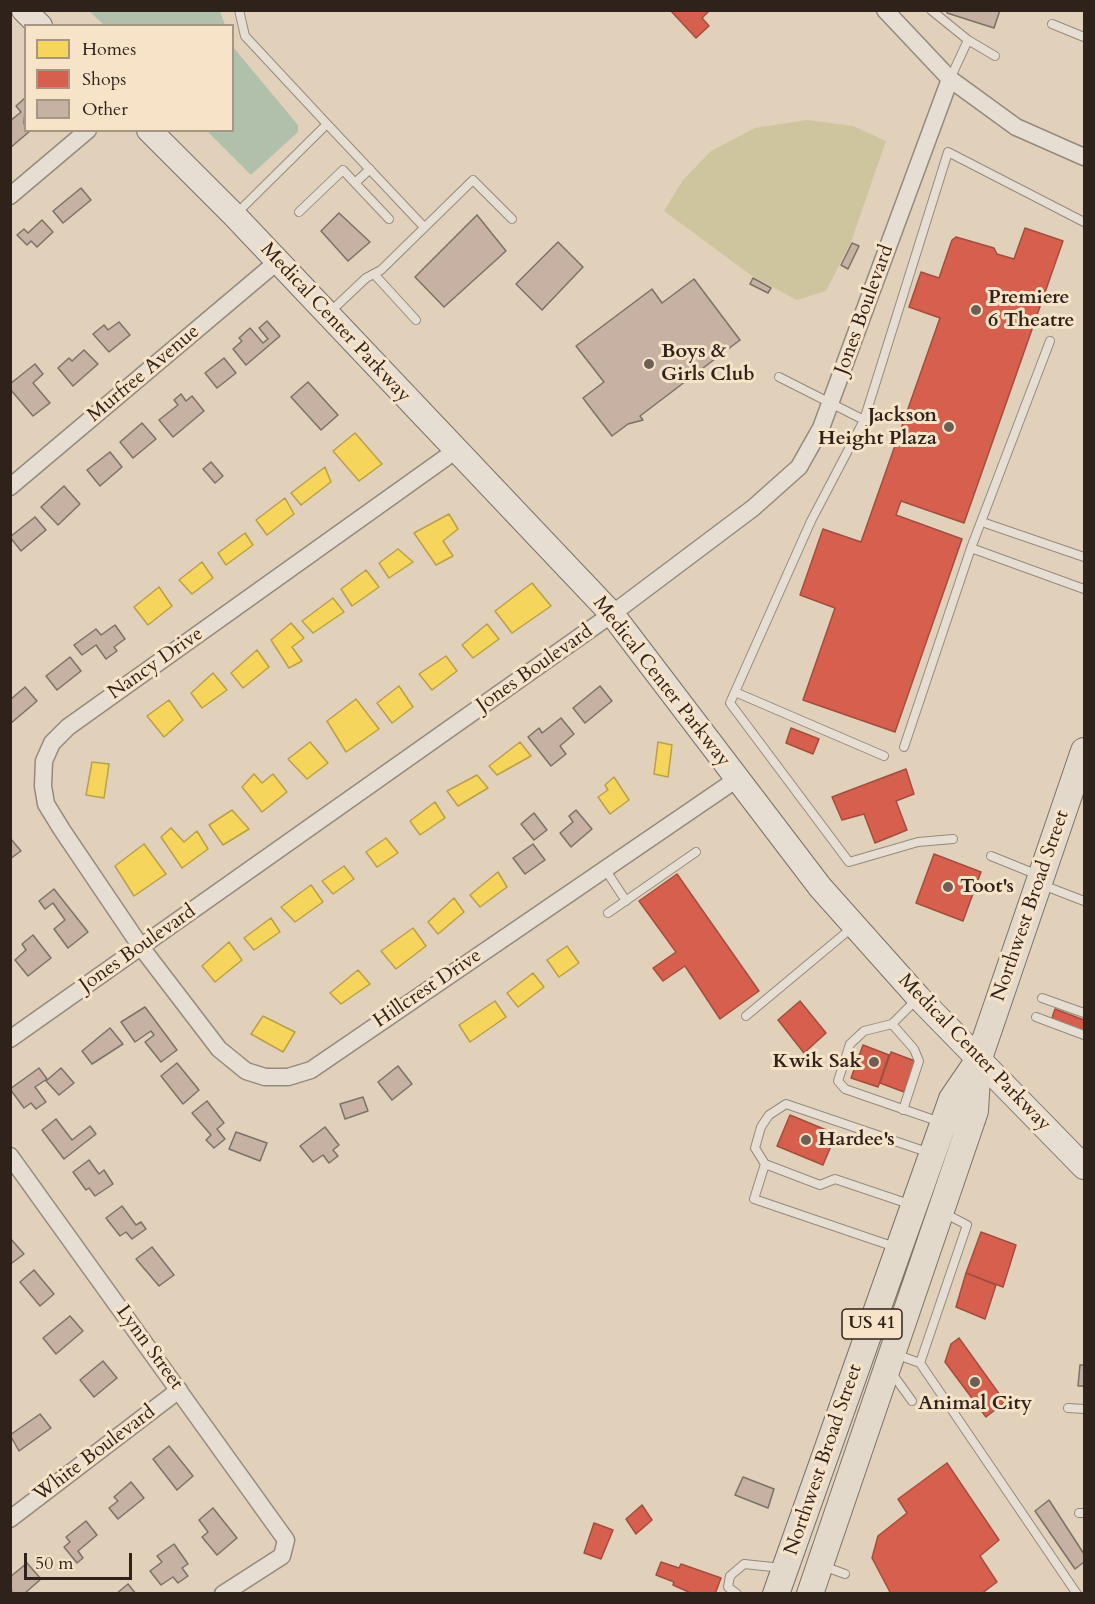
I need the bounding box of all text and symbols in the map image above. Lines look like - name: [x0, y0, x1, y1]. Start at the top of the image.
- legend: [24, 24, 234, 132]
- text: Homes: [82, 37, 136, 62]
- text: Shops: [82, 67, 126, 92]
- text: Other: [82, 97, 128, 122]
- street label: Medical Center Parkway: [255, 238, 415, 408]
- street label: Jones Boulevard: [830, 242, 900, 378]
- place label: Premiere 6 Theatre: [988, 286, 1075, 333]
- marker: Premiere 6 Theatre: [969, 303, 983, 317]
- street label: Murfree Avenue: [83, 320, 205, 428]
- place label: Boys & Girls Club: [661, 340, 755, 387]
- marker: Boys & Girls Club: [642, 357, 656, 371]
- place label: Jackson Height Plaza: [818, 404, 937, 451]
- marker: Jackson Height Plaza: [942, 420, 956, 434]
- street label: Medical Center Parkway: [587, 592, 735, 772]
- street label: Jones Boulevard: [472, 620, 598, 718]
- street label: Nancy Drive: [104, 622, 208, 706]
- street label: Northwest Broad Street: [987, 807, 1075, 1005]
- place label: Toot's: [960, 875, 1014, 899]
- marker: Toot's: [941, 880, 955, 894]
- street label: Jones Boulevard: [75, 900, 201, 998]
- street label: Hillcrest Drive: [370, 944, 486, 1034]
- street label: Medical Center Parkway: [892, 969, 1056, 1137]
- place label: Kwik Sak: [773, 1050, 862, 1074]
- marker: Kwik Sak: [867, 1055, 881, 1069]
- place label: Hardee's: [818, 1128, 895, 1152]
- marker: Hardee's: [799, 1133, 813, 1147]
- street label: Lynn Street: [110, 1301, 188, 1395]
- road number: US 41: [842, 1309, 902, 1339]
- street label: Northwest Broad Street: [780, 1361, 868, 1559]
- marker: Animal City: [968, 1375, 982, 1389]
- place label: Animal City: [918, 1392, 1032, 1416]
- street label: White Boulevard: [30, 1401, 160, 1507]
- scale bar: [27, 1541, 135, 1579]
- text: 50 m: [35, 1551, 74, 1576]

